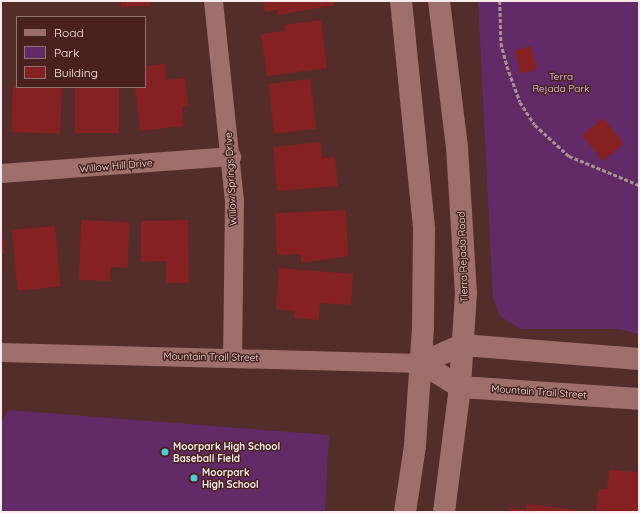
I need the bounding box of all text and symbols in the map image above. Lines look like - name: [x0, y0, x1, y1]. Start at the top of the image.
- legend: [16, 16, 146, 88]
- text: Road: [54, 25, 84, 40]
- text: Park: [54, 45, 79, 60]
- text: Building: [54, 65, 98, 80]
- park label: Terra Rejada Park: [532, 70, 590, 94]
- street label: Willow Springs Drive: [223, 132, 239, 226]
- street label: Willow Hill Drive: [79, 157, 153, 175]
- street label: Tierra Rejada Road: [455, 211, 471, 303]
- street label: Mountain Trail Street: [163, 350, 259, 364]
- street label: Mountain Trail Street: [491, 383, 587, 401]
- place label: Moorpark High School Baseball Field: [173, 440, 280, 464]
- marker: Moorpark High School Baseball Field: [160, 447, 170, 457]
- place label: Moorpark High School: [202, 466, 259, 490]
- marker: Moorpark High School: [189, 473, 199, 483]

